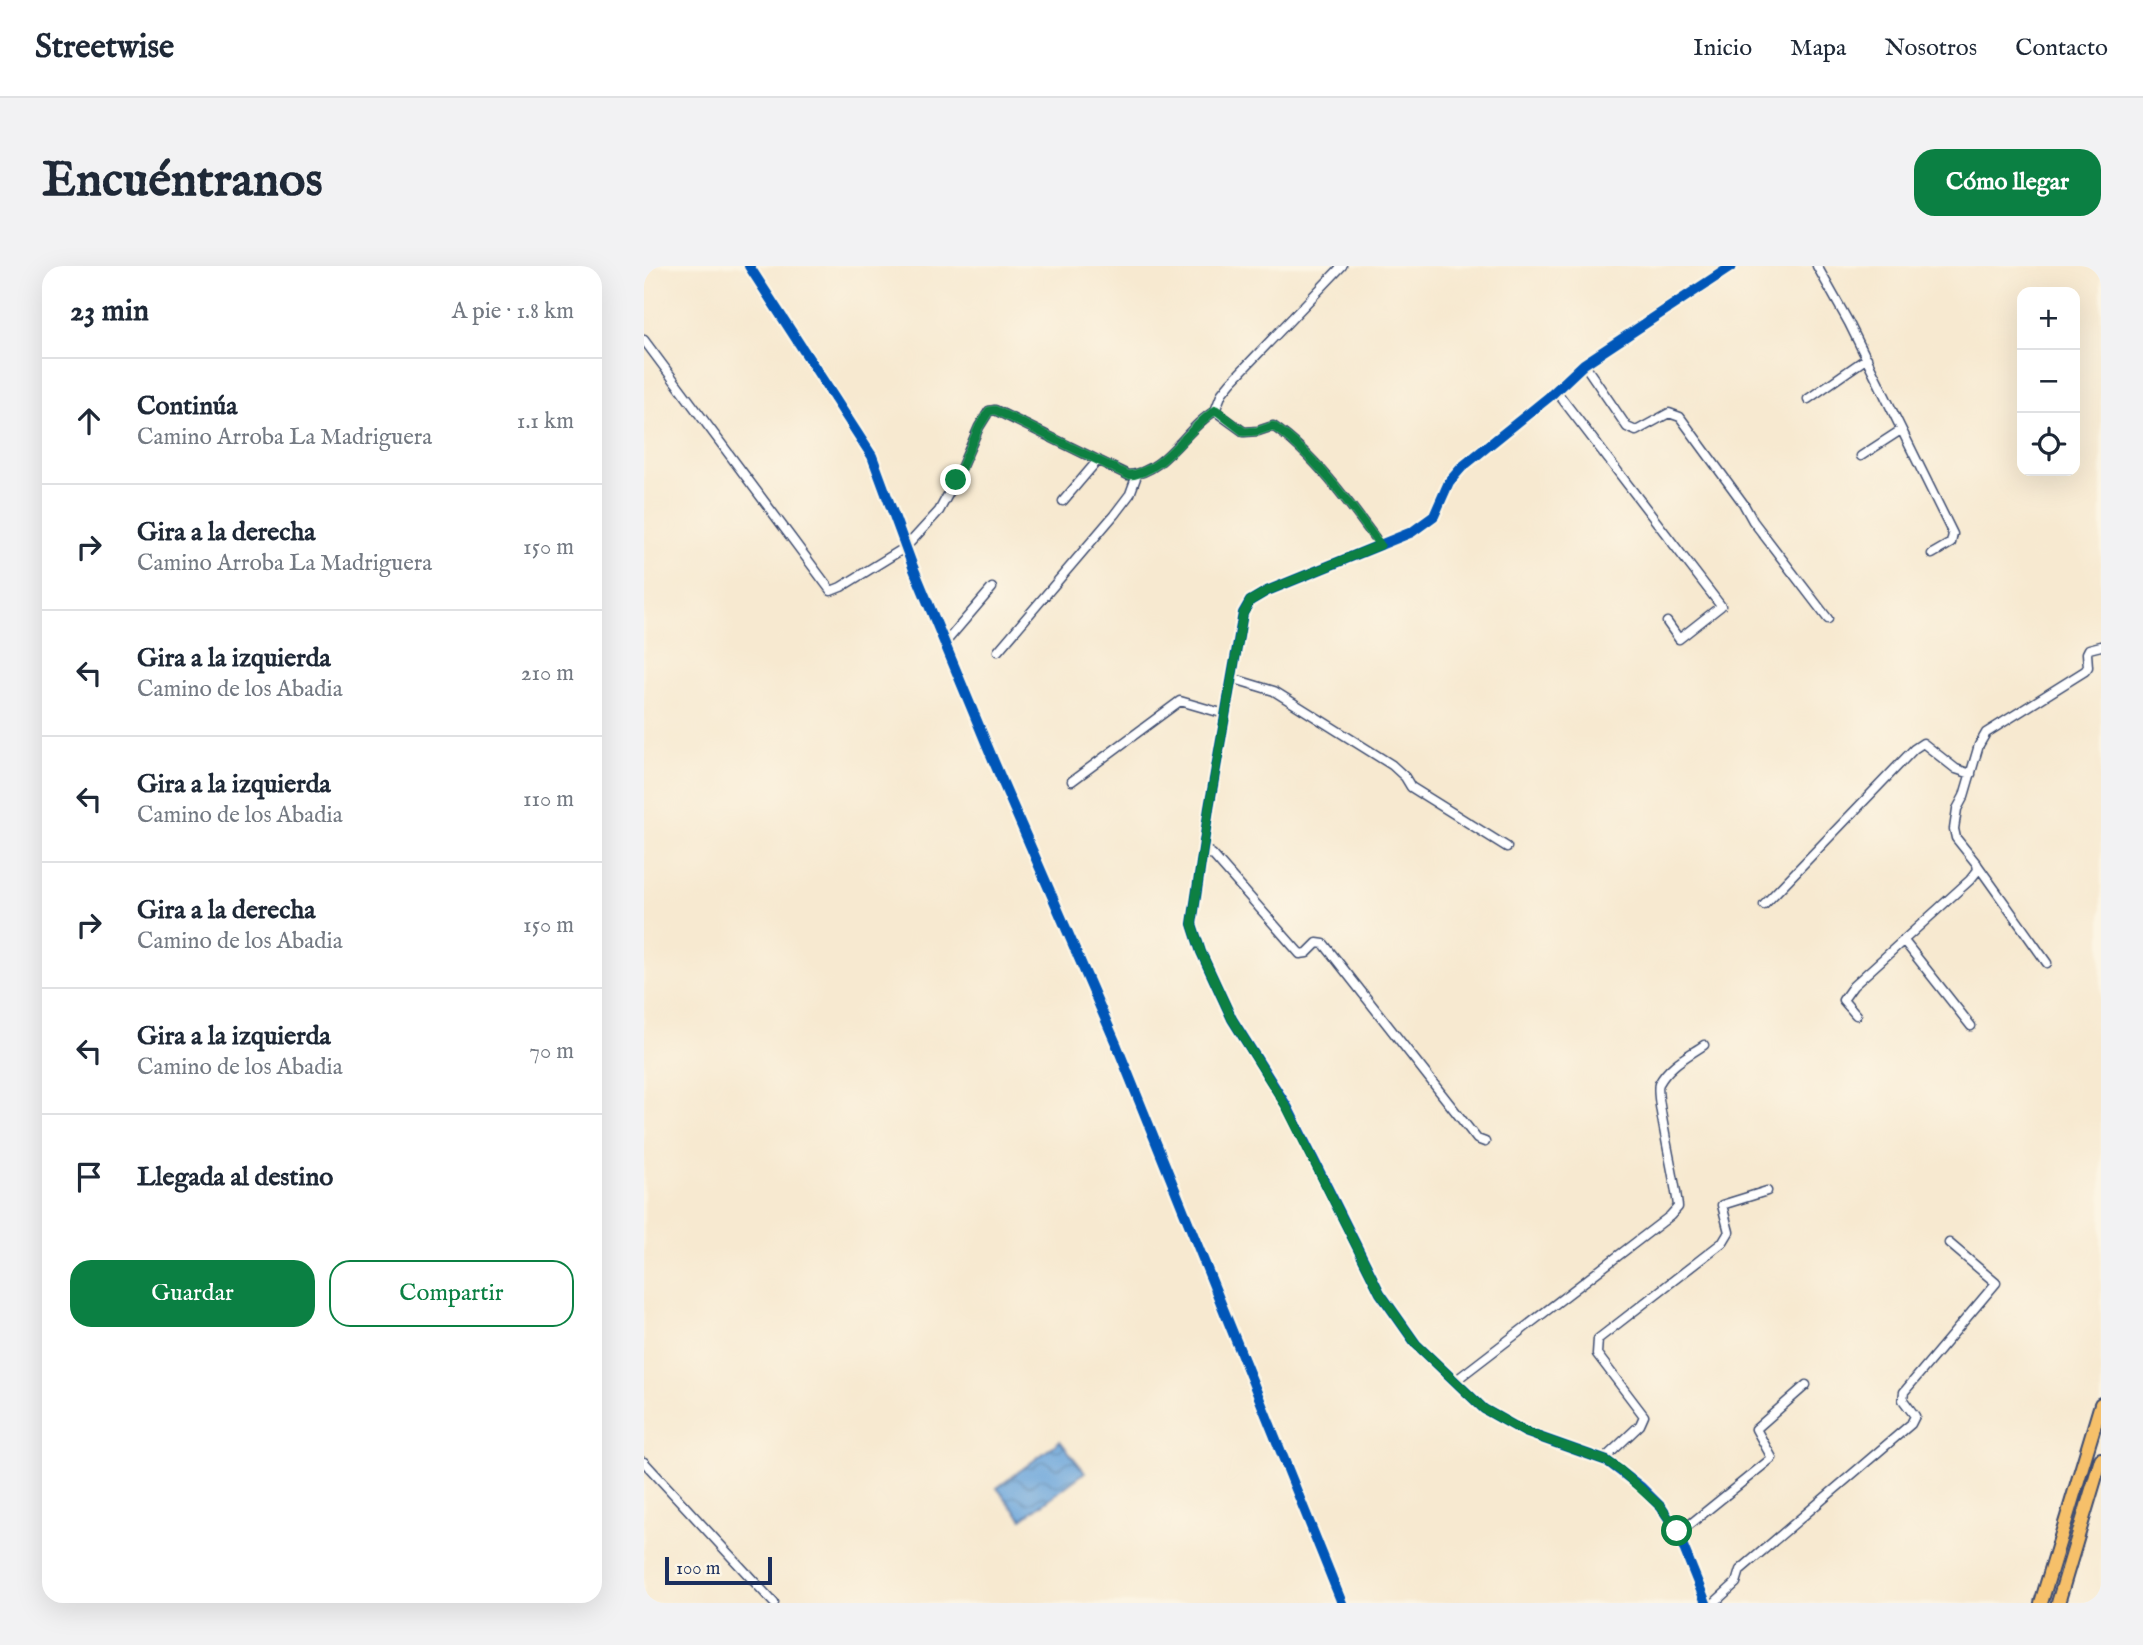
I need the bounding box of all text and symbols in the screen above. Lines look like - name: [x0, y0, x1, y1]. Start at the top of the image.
- text: Streetwise: [35, 27, 174, 69]
- text: Inicio: [1693, 33, 1752, 64]
- text: Mapa: [1790, 33, 1846, 64]
- text: Nosotros: [1884, 33, 1977, 64]
- text: Contacto: [2015, 33, 2108, 64]
- button: Cómo llegar: [1914, 149, 2101, 216]
- text: Encuéntranos: [42, 151, 323, 213]
- map controls: [2017, 287, 2080, 476]
- button: +: [2017, 287, 2080, 350]
- text: 23 min: [70, 293, 149, 331]
- text: A pie · 1.8 km: [452, 297, 574, 326]
- button: −: [2017, 350, 2080, 413]
- text: Continúa: [137, 390, 238, 423]
- icon: ahead: [70, 402, 108, 440]
- text: 1.1 km: [517, 407, 574, 436]
- button: locate: [2017, 413, 2080, 476]
- text: Camino Arroba La Madriguera: [137, 423, 432, 452]
- route end: [940, 464, 971, 495]
- text: Gira a la derecha: [137, 516, 316, 549]
- icon: right: [70, 528, 108, 566]
- text: 150 m: [523, 533, 574, 562]
- text: Camino Arroba La Madriguera: [137, 549, 432, 578]
- text: Gira a la izquierda: [137, 642, 331, 675]
- icon: left: [70, 654, 108, 692]
- text: 210 m: [521, 659, 574, 688]
- text: Camino de los Abadia: [137, 675, 343, 704]
- text: Gira a la izquierda: [137, 768, 331, 801]
- icon: left: [70, 780, 108, 818]
- text: 110 m: [523, 785, 574, 814]
- text: Camino de los Abadia: [137, 801, 343, 830]
- text: Gira a la derecha: [137, 894, 316, 927]
- icon: right: [70, 906, 108, 944]
- text: 150 m: [523, 911, 574, 940]
- text: Camino de los Abadia: [137, 927, 343, 956]
- text: Gira a la izquierda: [137, 1020, 331, 1053]
- icon: left: [70, 1032, 108, 1070]
- text: 70 m: [529, 1037, 574, 1066]
- text: Camino de los Abadia: [137, 1053, 343, 1082]
- icon: arrive: [70, 1158, 108, 1196]
- text: Llegada al destino: [137, 1161, 333, 1194]
- button: Guardar: [70, 1260, 315, 1327]
- button: Compartir: [329, 1260, 574, 1327]
- route start: [1661, 1515, 1692, 1546]
- scale bar: [665, 1554, 772, 1586]
- text: 100 m: [676, 1557, 720, 1581]

